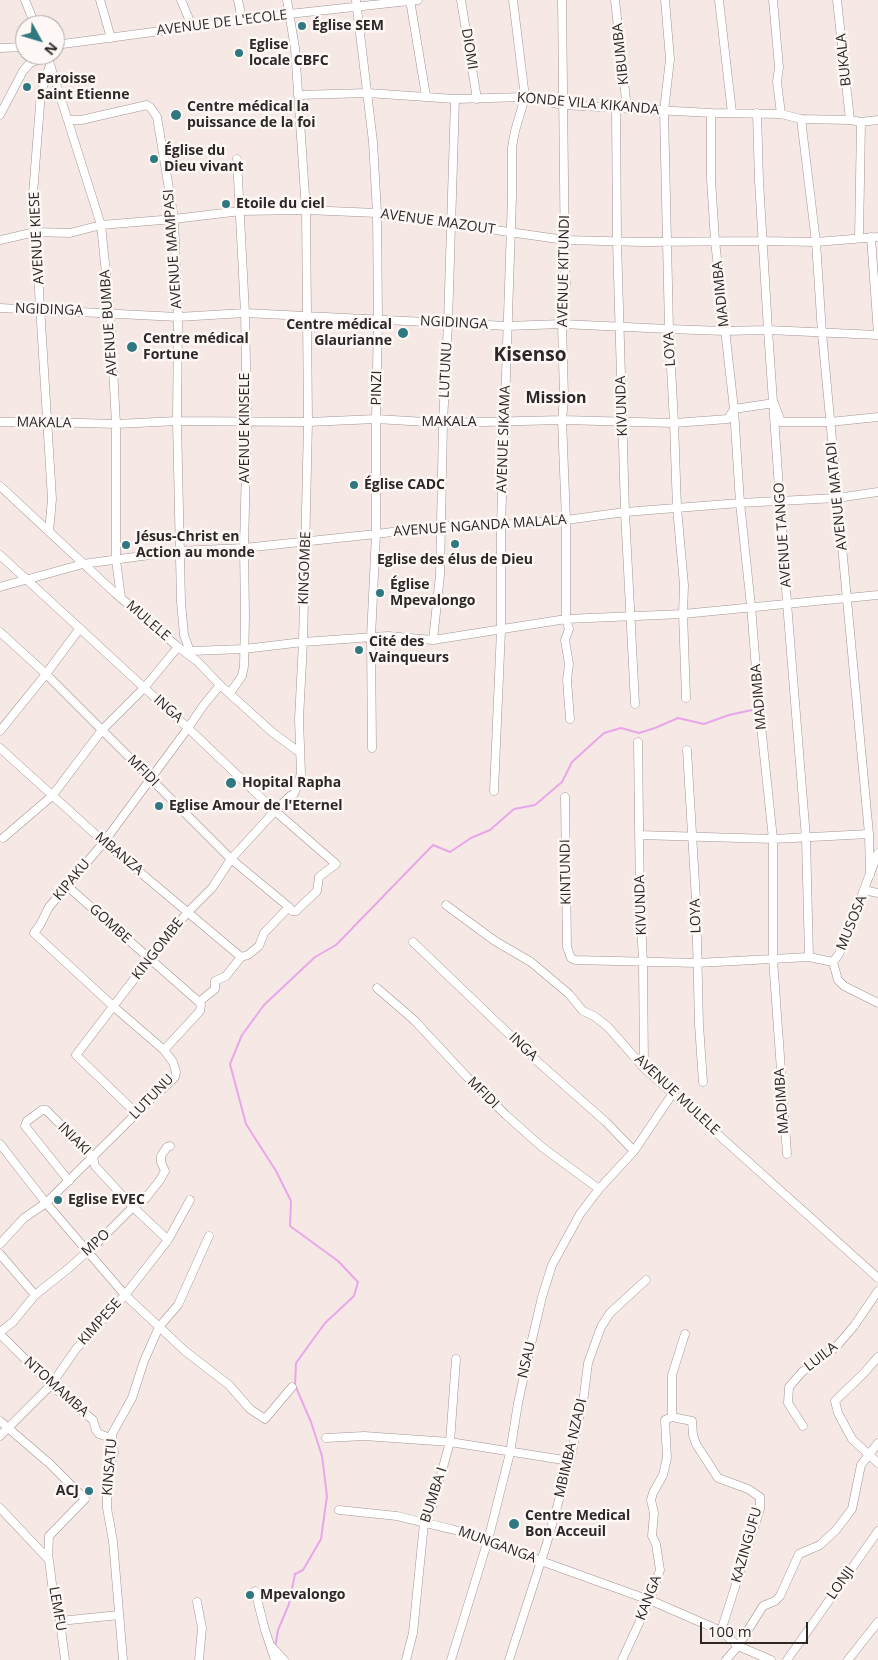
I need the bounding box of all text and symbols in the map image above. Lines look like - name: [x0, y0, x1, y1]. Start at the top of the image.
- street label: AVENUE DE L'ECOLE: [156, 7, 288, 39]
- north arrow: [15, 15, 65, 65]
- place label: Église SEM: [312, 18, 384, 34]
- marker: Église SEM: [296, 20, 308, 32]
- street label: KIBUMBA: [609, 22, 633, 86]
- street label: DIOMI: [457, 27, 481, 71]
- street label: BUKALA: [833, 33, 855, 87]
- place label: Eglise locale CBFC: [249, 37, 329, 70]
- text: N: [40, 39, 62, 60]
- marker: Eglise locale CBFC: [233, 47, 245, 59]
- place label: Paroisse Saint Etienne: [37, 71, 129, 104]
- marker: Paroisse Saint Etienne: [21, 81, 33, 93]
- street label: KONDE VILA KIKANDA: [516, 89, 660, 119]
- place label: Centre médical la puissance de la foi: [187, 99, 316, 132]
- marker: Centre médical la puissance de la foi: [169, 108, 183, 122]
- place label: Église du Dieu vivant: [164, 143, 244, 176]
- marker: Église du Dieu vivant: [148, 153, 160, 165]
- street label: AVENUE MAMPASI: [160, 189, 186, 309]
- street label: AVENUE KIESE: [26, 191, 48, 285]
- place label: Etoile du ciel: [236, 196, 325, 212]
- marker: Etoile du ciel: [220, 198, 232, 210]
- street label: AVENUE MAZOUT: [380, 206, 496, 238]
- street label: AVENUE KITUNDI: [555, 215, 573, 327]
- street label: MADIMBA: [709, 260, 733, 328]
- street label: AVENUE BUMBA: [97, 269, 121, 377]
- street label: NGIDINGA: [15, 300, 83, 320]
- street label: NGIDINGA: [419, 313, 489, 333]
- place label: Centre médical Glaurianne: [286, 317, 392, 350]
- marker: Centre médical Glaurianne: [396, 326, 410, 340]
- place label: Centre médical Fortune: [143, 331, 249, 364]
- street label: LOYA: [661, 331, 679, 367]
- marker: Centre médical Fortune: [125, 340, 139, 354]
- street label: LUTUNU: [436, 342, 456, 398]
- district label: Kisenso: [494, 345, 566, 367]
- street label: PINZI: [368, 370, 386, 406]
- street label: AVENUE KINSELE: [237, 373, 253, 483]
- street label: KIVUNDA: [613, 375, 631, 437]
- street label: AVENUE SIKAMA: [494, 385, 514, 493]
- district label: Mission: [525, 388, 587, 408]
- street label: MAKALA: [16, 414, 72, 432]
- street label: MAKALA: [421, 414, 477, 430]
- street label: AVENUE MATADI: [823, 441, 851, 551]
- place label: Église CADC: [364, 477, 445, 493]
- marker: Église CADC: [348, 479, 360, 491]
- street label: AVENUE TANGO: [771, 482, 795, 588]
- street label: AVENUE NGANDA MALALA: [393, 512, 567, 540]
- place label: Jésus-Christ en Action au monde: [136, 529, 255, 562]
- street label: KINGOMBE: [295, 531, 315, 605]
- marker: Eglise des élus de Dieu: [449, 538, 461, 550]
- marker: Jésus-Christ en Action au monde: [120, 539, 132, 551]
- place label: Eglise des élus de Dieu: [377, 552, 533, 568]
- place label: Église Mpevalongo: [390, 577, 475, 610]
- marker: Église Mpevalongo: [374, 587, 386, 599]
- street label: MULELE: [122, 597, 174, 645]
- place label: Cité des Vainqueurs: [369, 634, 449, 666]
- marker: Cité des Vainqueurs: [353, 644, 365, 656]
- street label: MADIMBA: [748, 663, 770, 731]
- street label: INGA: [150, 692, 186, 726]
- street label: MFIDI: [124, 752, 162, 790]
- place label: Hopital Rapha: [242, 775, 341, 791]
- marker: Hopital Rapha: [224, 776, 238, 790]
- place label: Eglise Amour de l'Eternel: [169, 798, 342, 814]
- marker: Eglise Amour de l'Eternel: [153, 800, 165, 812]
- street label: MBANZA: [91, 829, 147, 879]
- street label: KINTUNDI: [557, 839, 575, 905]
- street label: KIPAKU: [50, 856, 94, 904]
- street label: KIVUNDA: [632, 874, 650, 936]
- street label: MUSOSA: [833, 893, 871, 953]
- street label: LOYA: [687, 898, 705, 934]
- street label: GOMBE: [86, 901, 134, 947]
- street label: KINGOMBE: [129, 915, 187, 983]
- street label: INGA: [505, 1029, 541, 1065]
- street label: AVENUE MULELE: [631, 1051, 723, 1139]
- street label: MADIMBA: [771, 1067, 793, 1135]
- street label: LUTUNU: [126, 1071, 178, 1123]
- street label: MFIDI: [464, 1074, 502, 1112]
- street label: INIAKI: [54, 1119, 94, 1159]
- place label: Eglise EVEC: [68, 1192, 145, 1208]
- marker: Eglise EVEC: [52, 1194, 64, 1206]
- street label: MPO: [79, 1226, 113, 1260]
- street label: KIMPESE: [75, 1295, 125, 1349]
- street label: LUILA: [801, 1339, 841, 1375]
- street label: NSAU: [515, 1340, 539, 1380]
- street label: NTOMAMBA: [20, 1354, 92, 1420]
- street label: MBIMBA NZADI: [551, 1397, 591, 1499]
- street label: KINSATU: [99, 1438, 121, 1496]
- street label: BUMBA I: [417, 1465, 451, 1525]
- place label: ACJ: [56, 1483, 79, 1499]
- marker: ACJ: [83, 1485, 95, 1497]
- street label: KAZINGUFU: [728, 1505, 766, 1585]
- place label: Centre Medical Bon Acceuil: [525, 1508, 630, 1540]
- marker: Centre Medical Bon Acceuil: [507, 1517, 521, 1531]
- street label: MUNGANGA: [456, 1523, 538, 1567]
- street label: LONJI: [824, 1563, 858, 1603]
- street label: KANGA: [633, 1573, 665, 1623]
- street label: LEMFU: [45, 1585, 69, 1633]
- place label: Mpevalongo: [260, 1587, 345, 1603]
- marker: Mpevalongo: [244, 1589, 256, 1601]
- scale bar: [703, 1612, 810, 1644]
- text: 100 m: [708, 1621, 752, 1641]

